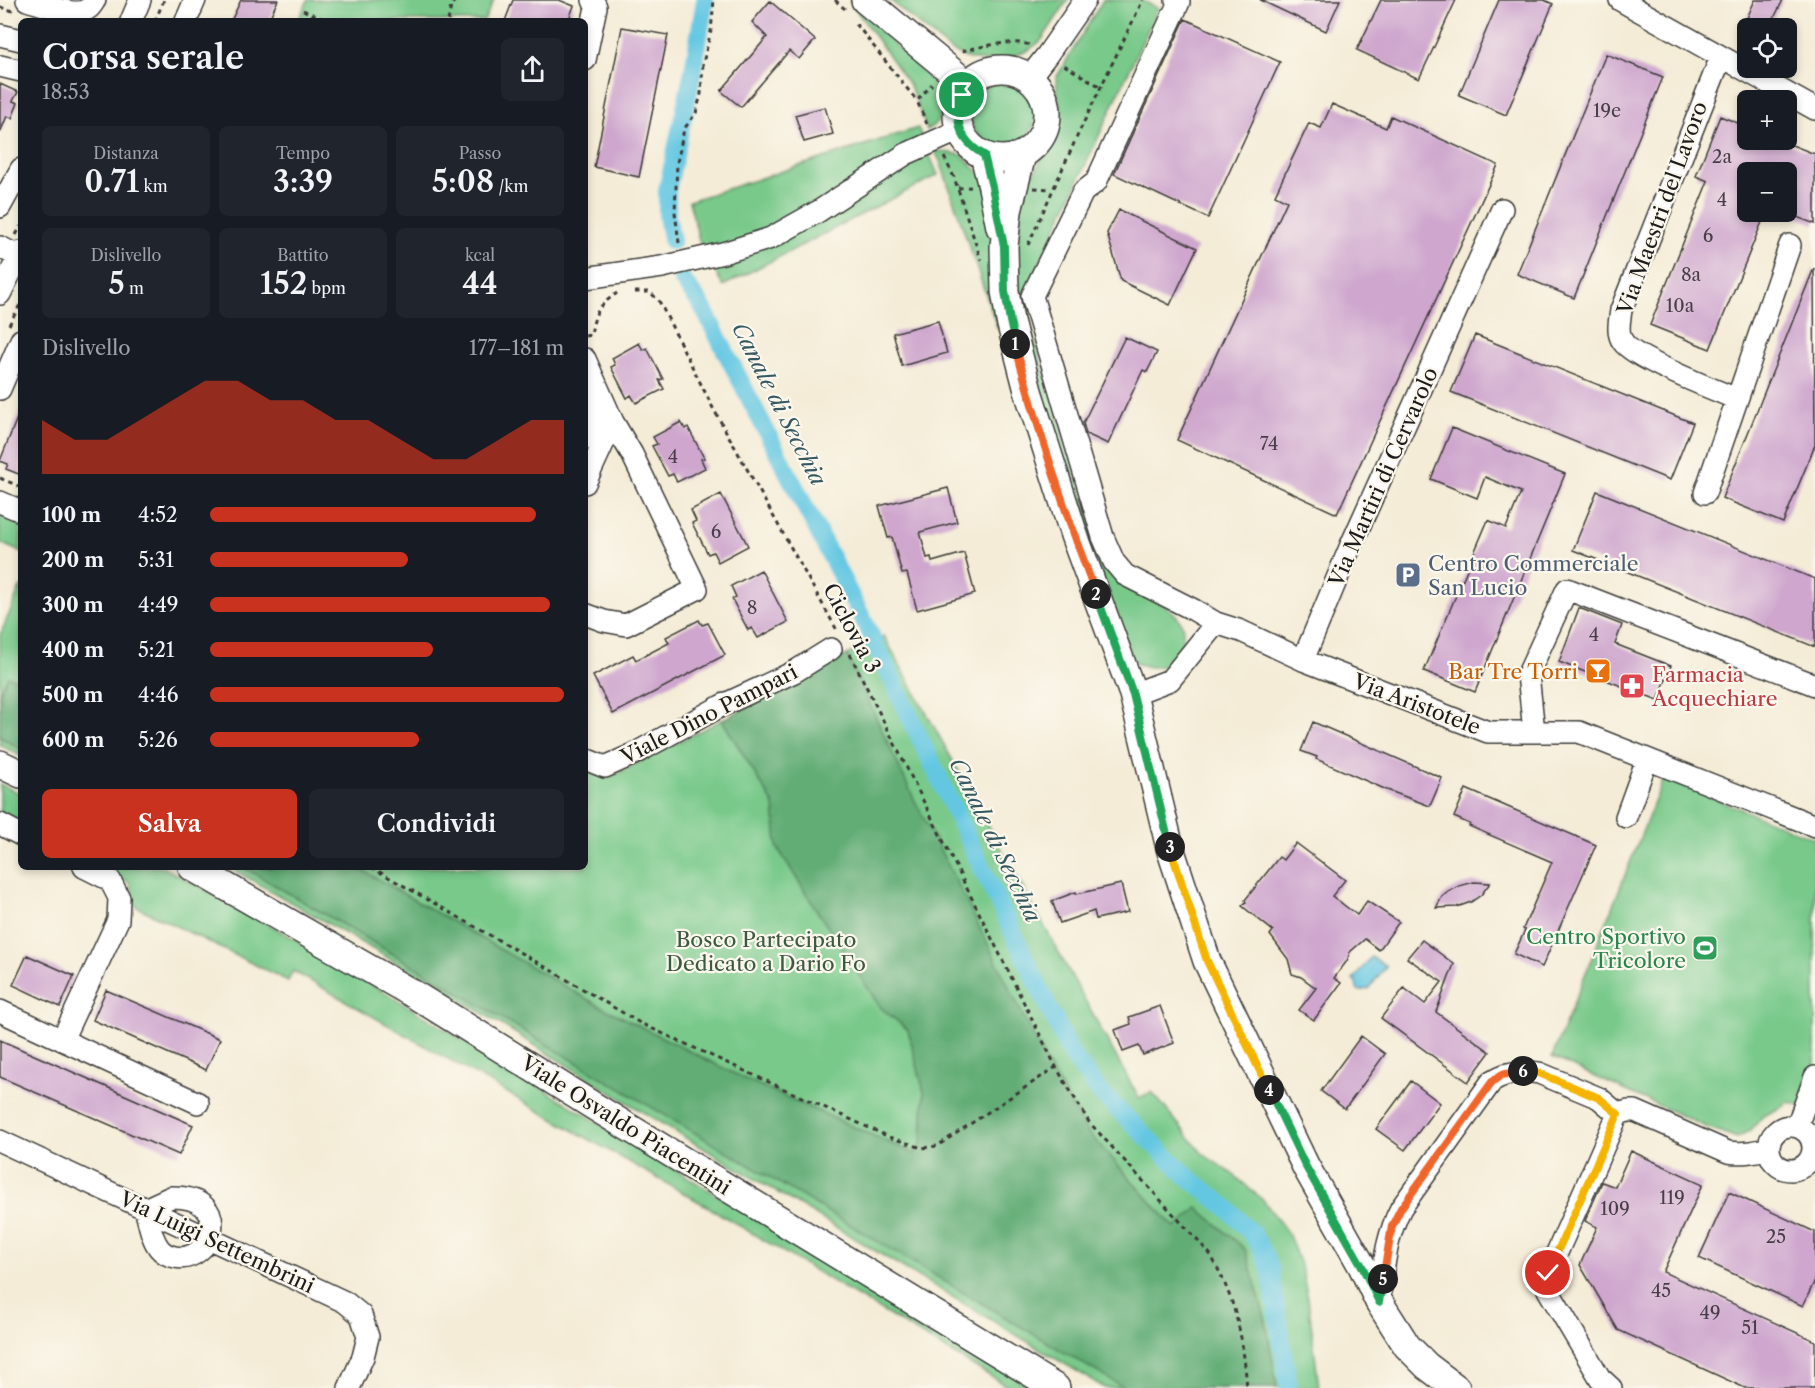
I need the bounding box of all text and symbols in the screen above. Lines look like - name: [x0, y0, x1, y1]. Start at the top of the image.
- map controls: [1737, 18, 1797, 222]
- button: locate: [1737, 18, 1797, 78]
- text: Corsa serale: [42, 37, 244, 78]
- button: share: [501, 38, 564, 101]
- pin: [936, 69, 987, 120]
- icon: arrive: [945, 78, 978, 111]
- text: 18:53: [42, 80, 90, 104]
- button: +: [1737, 90, 1797, 150]
- street label: Via Maestri del Lavoro: [1611, 98, 1712, 319]
- house number: 19e: [1593, 100, 1621, 122]
- text: Distanza: [93, 143, 159, 163]
- text: Tempo: [276, 143, 330, 163]
- text: Passo: [459, 143, 501, 163]
- house number: 2a: [1712, 146, 1732, 168]
- button: −: [1737, 162, 1797, 222]
- text: 0.71: [84, 163, 139, 200]
- text: 3:39: [273, 163, 333, 200]
- text: 5:08: [432, 163, 494, 200]
- text: km: [139, 176, 168, 196]
- text: /km: [494, 176, 528, 196]
- house number: 4: [1717, 189, 1727, 211]
- house number: 6: [1703, 225, 1713, 247]
- text: Dislivello: [91, 245, 161, 265]
- text: Battito: [277, 245, 329, 265]
- text: kcal: [465, 245, 495, 265]
- house number: 8a: [1681, 264, 1702, 286]
- text: 5: [108, 265, 125, 302]
- text: 152: [260, 265, 307, 302]
- text: 44: [462, 265, 498, 302]
- text: m: [125, 278, 144, 298]
- text: bpm: [307, 278, 346, 298]
- house number: 10a: [1666, 295, 1695, 317]
- water label: Canale di Secchia: [726, 318, 832, 490]
- pin: 1: [1000, 329, 1030, 359]
- text: 1: [1011, 334, 1019, 354]
- text: Dislivello: [42, 336, 130, 360]
- text: 177–181 m: [469, 336, 564, 360]
- street label: Via Martiri di Cervarolo: [1323, 363, 1443, 592]
- house number: 74: [1260, 433, 1278, 455]
- house number: 4: [668, 446, 678, 468]
- text: 100 m: [42, 503, 101, 527]
- text: 4:52: [138, 503, 178, 527]
- house number: 6: [711, 521, 721, 543]
- text: 200 m: [42, 548, 104, 572]
- text: 5:31: [138, 548, 174, 572]
- place label: Centro Commerciale San Lucio: [1428, 551, 1639, 600]
- parking icon: Centro Commerciale San Lucio: [1393, 560, 1423, 590]
- street label: Ciclovia 3: [818, 579, 886, 677]
- pin: 2: [1081, 579, 1111, 609]
- text: 2: [1091, 584, 1101, 604]
- text: 300 m: [42, 593, 104, 617]
- text: 4:49: [138, 593, 178, 617]
- house number: 8: [747, 597, 757, 619]
- house number: 4: [1589, 624, 1599, 646]
- text: 400 m: [42, 638, 104, 662]
- text: 5:21: [138, 638, 174, 662]
- bar icon: Bar Tre Torri: [1583, 656, 1613, 686]
- street label: Viale Dino Pampari: [616, 659, 801, 770]
- place label: Bar Tre Torri: [1448, 659, 1578, 684]
- place label: Farmacia Acquechiare: [1651, 662, 1778, 711]
- street label: Via Aristotele: [1349, 668, 1484, 740]
- pharmacy icon: Farmacia Acquechiare: [1617, 671, 1647, 701]
- text: 500 m: [42, 683, 103, 707]
- text: 4:46: [138, 683, 178, 707]
- text: 600 m: [42, 728, 104, 752]
- text: 5:26: [138, 728, 178, 752]
- water label: Canale di Secchia: [943, 753, 1047, 927]
- button: Salva: [42, 789, 297, 858]
- button: Condividi: [309, 789, 564, 858]
- pin: 3: [1155, 832, 1185, 862]
- text: 3: [1165, 837, 1175, 857]
- place label: Centro Sportivo Tricolore: [1526, 924, 1686, 973]
- park label: Bosco Partecipato Dedicato a Dario Fo: [666, 927, 866, 976]
- sports icon: Centro Sportivo Tricolore: [1690, 933, 1720, 963]
- street label: Viale Osvaldo Piacentini: [516, 1050, 736, 1200]
- pin: 6: [1508, 1056, 1538, 1086]
- text: 6: [1518, 1061, 1528, 1081]
- pin: 4: [1254, 1075, 1284, 1105]
- text: 4: [1264, 1080, 1274, 1100]
- street label: Via Luigi Settembrini: [115, 1185, 318, 1298]
- house number: 119: [1659, 1187, 1685, 1209]
- house number: 109: [1600, 1198, 1630, 1220]
- house number: 25: [1766, 1226, 1786, 1248]
- pin: [1522, 1247, 1573, 1298]
- icon: check: [1531, 1256, 1564, 1289]
- pin: 5: [1368, 1264, 1398, 1294]
- text: 5: [1379, 1269, 1387, 1289]
- house number: 45: [1651, 1280, 1671, 1302]
- house number: 49: [1700, 1302, 1720, 1324]
- house number: 51: [1741, 1317, 1759, 1339]

